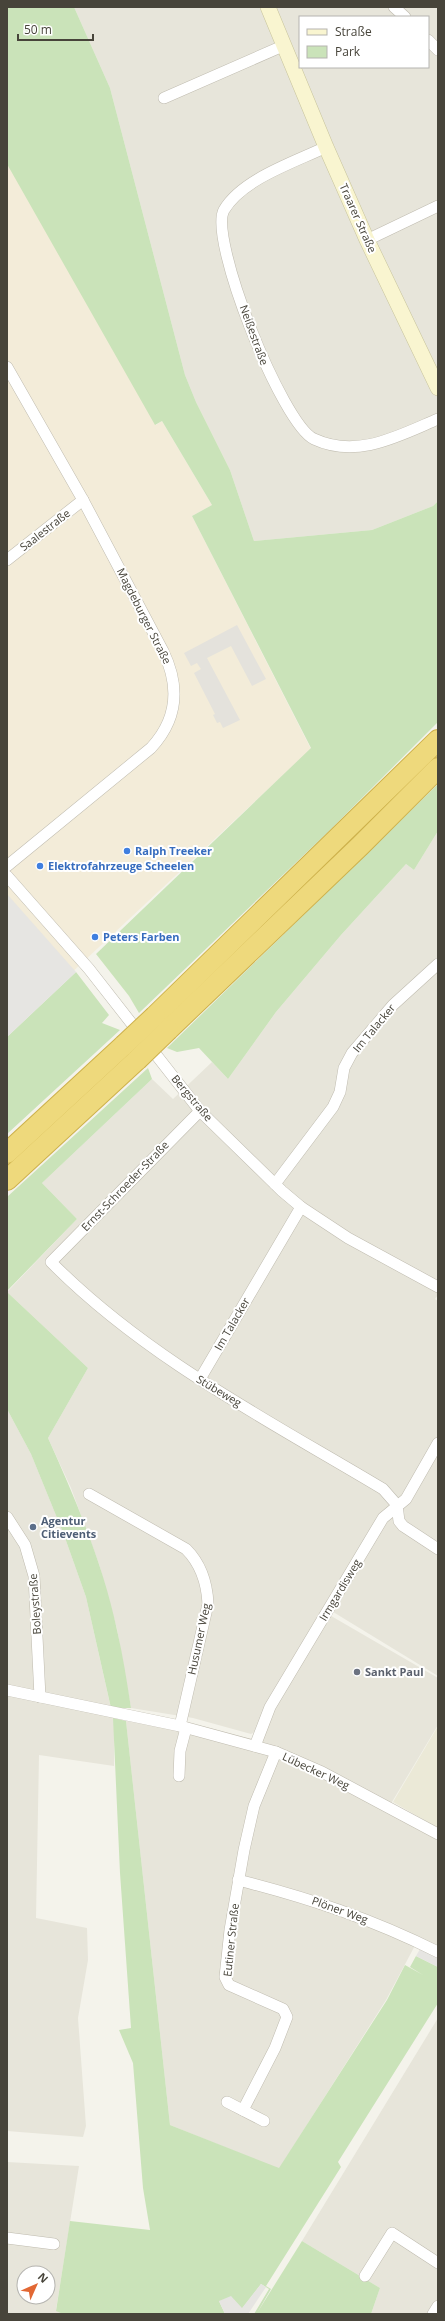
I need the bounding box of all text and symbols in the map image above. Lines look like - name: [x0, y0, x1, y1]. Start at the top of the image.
- scale bar: [18, 16, 93, 42]
- legend: [299, 16, 429, 68]
- text: 50 m: [24, 21, 52, 38]
- text: Straße: [335, 23, 372, 40]
- text: Park: [335, 43, 361, 60]
- street label: Traarer Straße: [336, 181, 380, 255]
- street label: Neißestraße: [237, 303, 272, 367]
- street label: Saalestraße: [16, 505, 73, 554]
- street label: Magdeburger Straße: [114, 565, 175, 666]
- place label: Ralph Treeker: [135, 843, 212, 858]
- marker: Ralph Treeker: [122, 846, 132, 856]
- place label: Elektrofahrzeuge Scheelen: [48, 858, 194, 873]
- marker: Elektrofahrzeuge Scheelen: [35, 861, 45, 871]
- place label: Peters Farben: [103, 929, 179, 944]
- marker: Peters Farben: [90, 932, 100, 942]
- street label: Im Talacker: [349, 1000, 399, 1055]
- street label: Bergstraße: [168, 1071, 216, 1124]
- street label: Ernst-Schroeder-Straße: [78, 1137, 172, 1234]
- street label: Im Talacker: [210, 1294, 253, 1353]
- street label: Stübeweg: [194, 1371, 245, 1410]
- place label: Agentur Citievents: [41, 1513, 97, 1541]
- marker: Agentur Citievents: [28, 1522, 38, 1532]
- street label: Irmgardisweg: [315, 1556, 364, 1624]
- street label: Boleystraße: [25, 1573, 44, 1635]
- street label: Husumer Weg: [184, 1602, 213, 1676]
- place label: Sankt Paul: [365, 1664, 424, 1679]
- marker: Sankt Paul: [352, 1667, 362, 1677]
- street label: Lübecker Weg: [280, 1748, 352, 1793]
- street label: Plöner Weg: [310, 1892, 370, 1927]
- street label: Eutiner Straße: [219, 1903, 242, 1977]
- north arrow: [16, 2265, 56, 2305]
- text: N: [35, 2269, 52, 2286]

